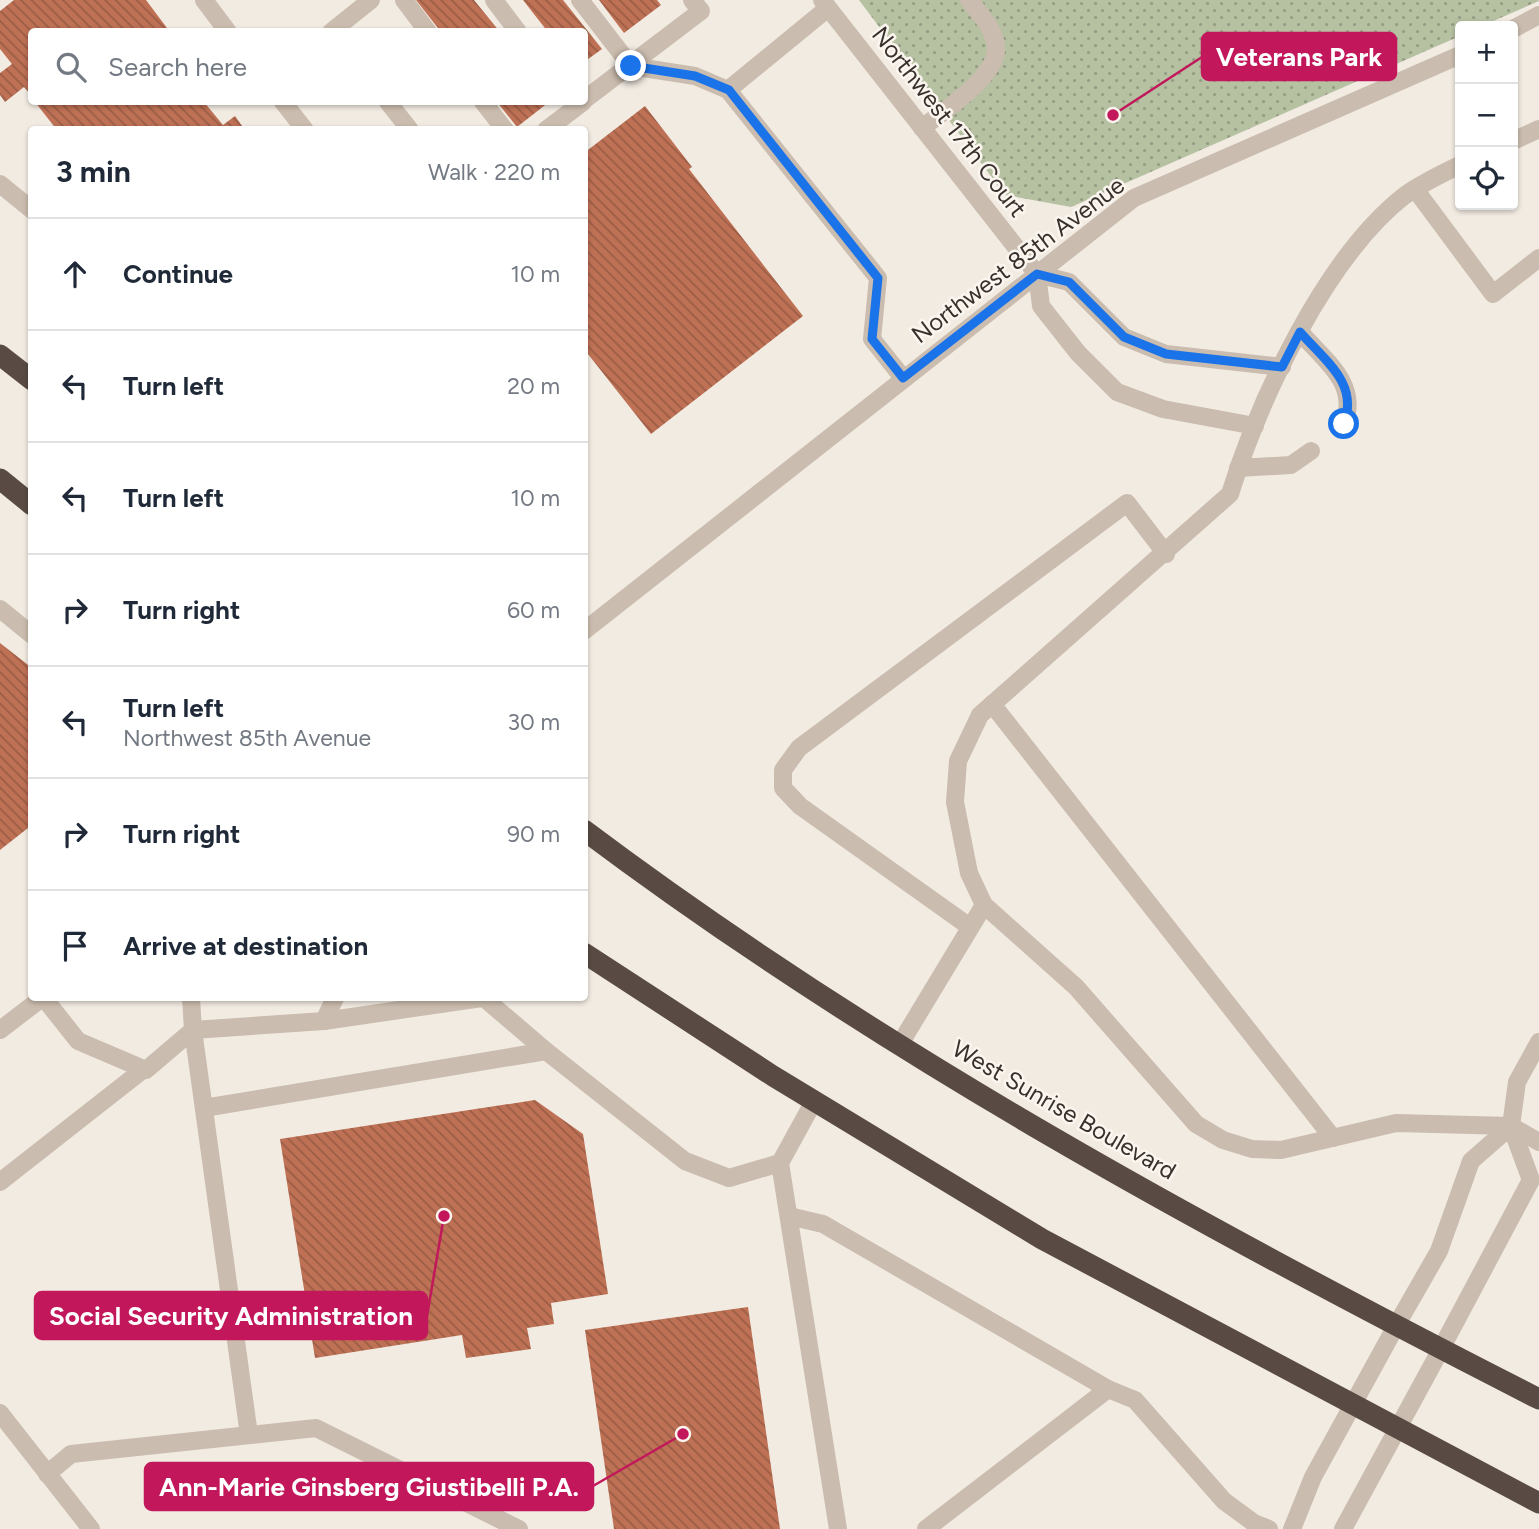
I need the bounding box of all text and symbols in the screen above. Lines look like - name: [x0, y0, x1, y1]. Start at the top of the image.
- street label: Northwest 17th Court: [866, 21, 1033, 223]
- map controls: [1455, 21, 1518, 210]
- button: +: [1455, 21, 1518, 84]
- search box: [28, 28, 588, 105]
- callout: Veterans Park: [1202, 33, 1396, 80]
- text: Veterans Park: [1216, 41, 1382, 73]
- icon: search: [52, 48, 90, 86]
- route end: [615, 50, 646, 81]
- text: Search here: [108, 51, 247, 83]
- button: −: [1455, 84, 1518, 147]
- button: locate: [1455, 147, 1518, 210]
- text: 3 min: [56, 153, 131, 190]
- text: Walk · 220 m: [428, 158, 560, 186]
- street label: Northwest 85th Avenue: [906, 170, 1130, 349]
- icon: ahead: [56, 255, 94, 293]
- text: Continue: [123, 258, 233, 290]
- text: 10 m: [511, 260, 560, 288]
- icon: left: [56, 367, 94, 405]
- text: Turn left: [123, 370, 224, 402]
- text: 20 m: [507, 372, 560, 400]
- route start: [1328, 408, 1359, 439]
- icon: left: [56, 479, 94, 517]
- text: Turn left: [123, 482, 224, 514]
- text: 10 m: [511, 484, 560, 512]
- icon: right: [56, 591, 94, 629]
- text: Turn right: [123, 594, 240, 626]
- text: 60 m: [507, 596, 560, 624]
- text: Turn left: [123, 692, 224, 724]
- icon: left: [56, 703, 94, 741]
- text: 30 m: [507, 708, 560, 736]
- text: Northwest 85th Avenue: [123, 724, 371, 752]
- icon: right: [56, 815, 94, 853]
- text: Turn right: [123, 818, 240, 850]
- text: 90 m: [507, 820, 560, 848]
- icon: arrive: [56, 927, 94, 965]
- text: Arrive at destination: [123, 930, 368, 962]
- street label: West Sunrise Boulevard: [947, 1034, 1181, 1185]
- callout: Social Security Administration: [35, 1292, 427, 1339]
- text: Social Security Administration: [49, 1300, 413, 1332]
- callout: Ann-Marie Ginsberg Giustibelli P.A.: [145, 1463, 593, 1510]
- text: Ann-Marie Ginsberg Giustibelli P.A.: [159, 1471, 579, 1503]

